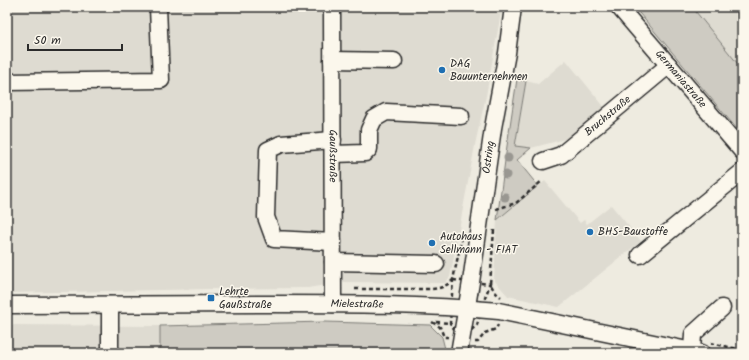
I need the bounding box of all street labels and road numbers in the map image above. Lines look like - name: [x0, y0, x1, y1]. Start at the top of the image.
- street label: Germaniastraße: [650, 46, 711, 113]
- street label: Bruchstraße: [581, 91, 635, 141]
- street label: Gaußstraße: [323, 130, 342, 182]
- street label: Ostring: [478, 140, 500, 175]
- street label: Mielestraße: [330, 295, 384, 314]

